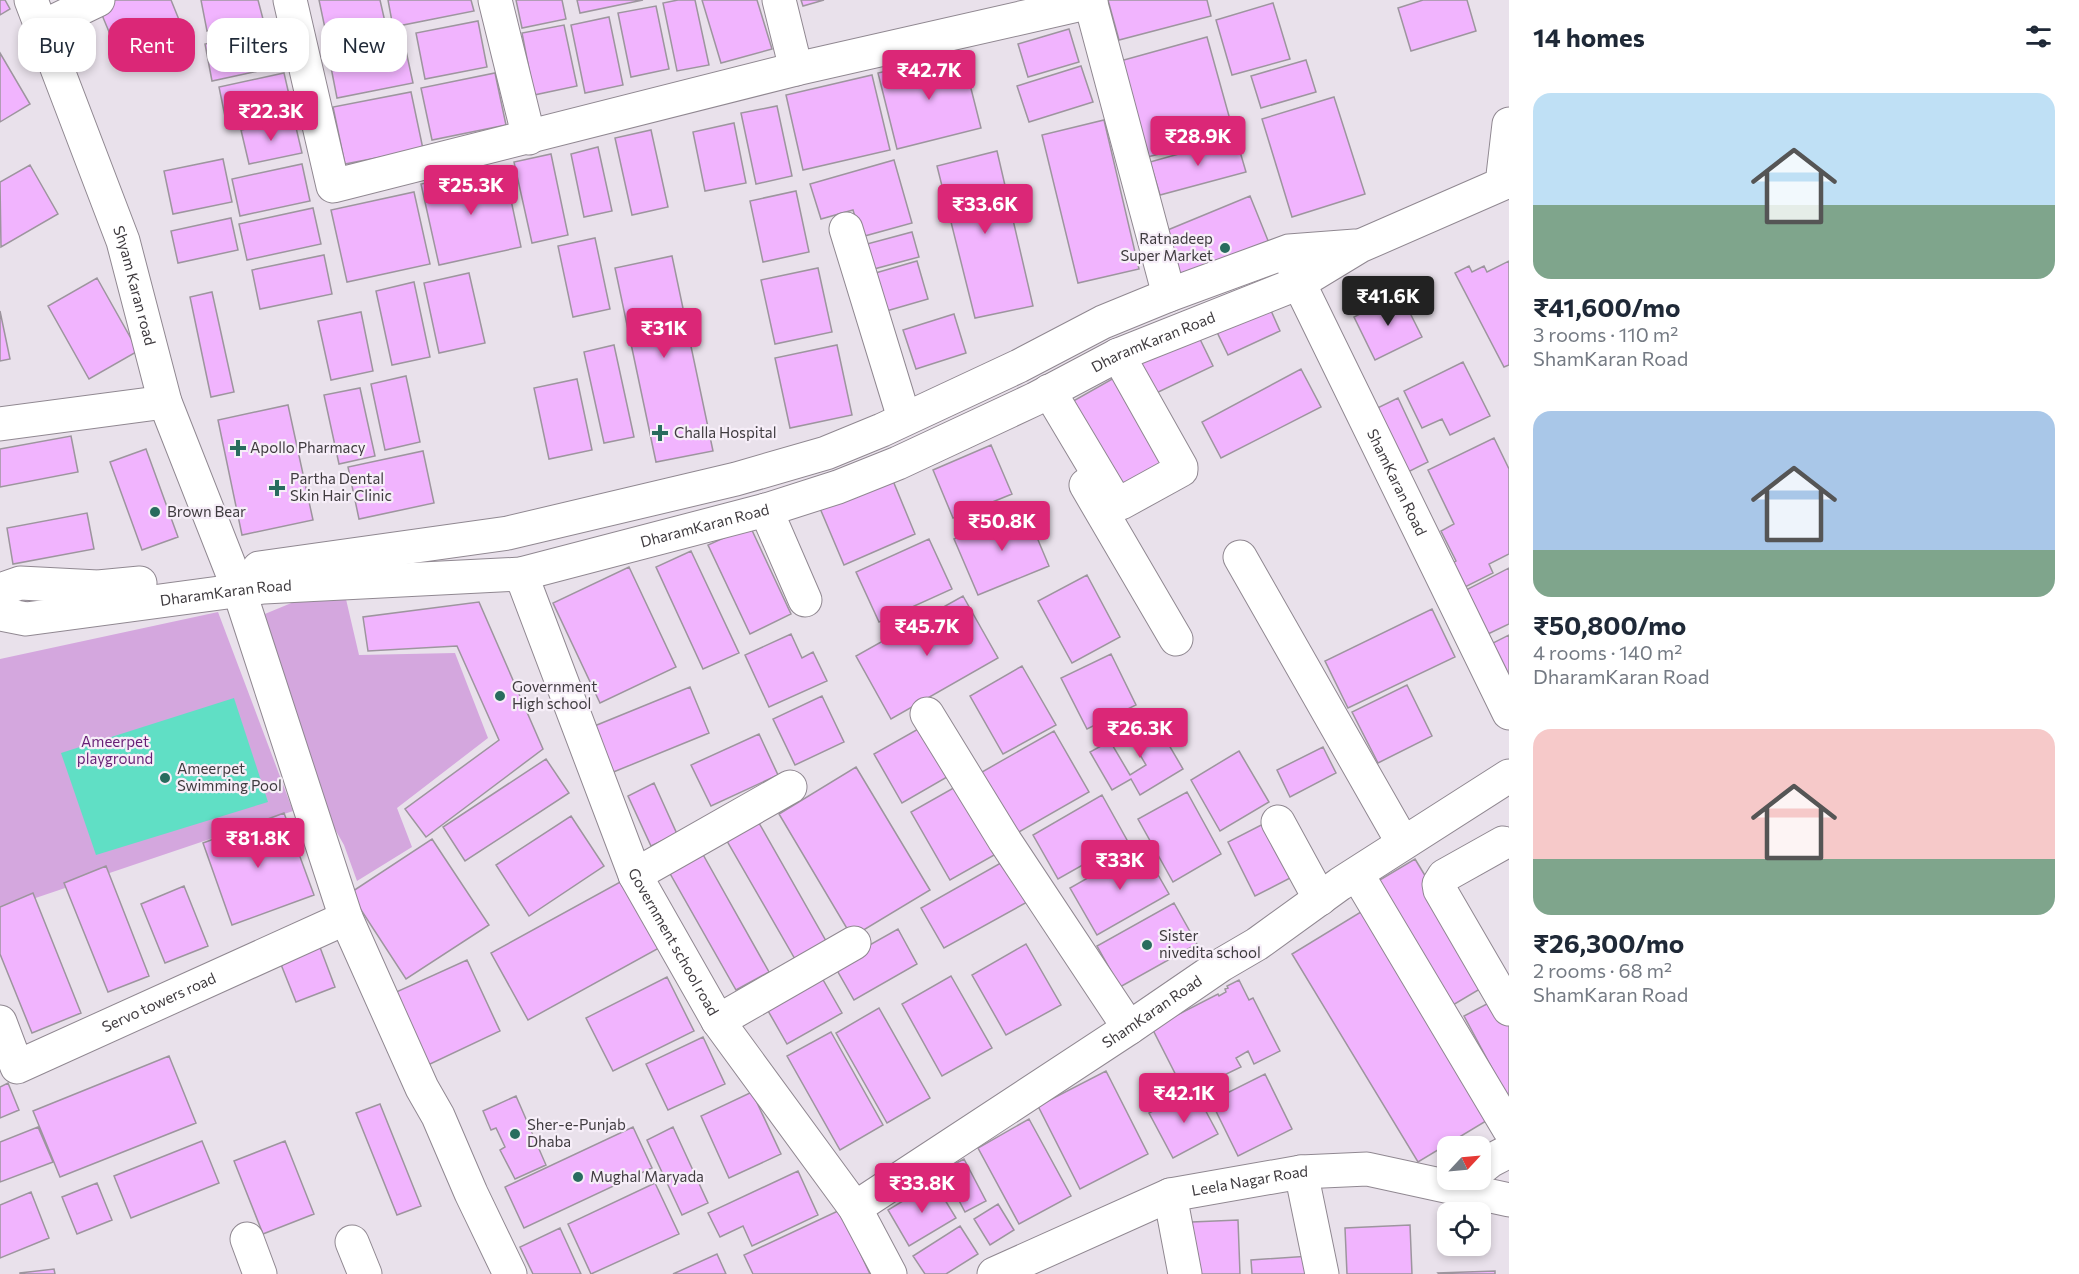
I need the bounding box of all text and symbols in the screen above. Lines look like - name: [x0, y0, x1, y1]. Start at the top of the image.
- chip: Buy: [18, 18, 96, 72]
- chip: Rent: [108, 18, 195, 72]
- chip: Filters: [207, 18, 309, 72]
- chip: New: [321, 18, 407, 72]
- icon: filters: [2022, 20, 2055, 53]
- text: 14 homes: [1533, 21, 1645, 52]
- pin: ₹42.7K: [880, 50, 978, 101]
- text: ₹42.7K: [896, 57, 962, 81]
- pin: ₹22.3K: [222, 91, 320, 142]
- text: ₹22.3K: [238, 98, 304, 122]
- pin: ₹28.9K: [1149, 116, 1247, 167]
- text: ₹28.9K: [1164, 123, 1232, 147]
- icon: home: [1740, 132, 1848, 240]
- pin: ₹25.3K: [422, 165, 520, 216]
- text: ₹25.3K: [438, 172, 504, 196]
- pin: ₹33.6K: [936, 184, 1034, 235]
- text: ₹33.6K: [952, 191, 1018, 215]
- street label: Shyam Karan road: [110, 223, 160, 347]
- place label: Ratnadeep Super Market: [1120, 229, 1213, 264]
- marker: Ratnadeep Super Market: [1218, 241, 1232, 255]
- pin: ₹41.6K: [1339, 276, 1437, 327]
- text: ₹41.6K: [1356, 283, 1420, 307]
- text: ₹41,600/mo: [1533, 291, 1681, 322]
- street label: DharamKaran Road: [1088, 307, 1217, 376]
- pin: ₹31K: [628, 308, 700, 359]
- text: ₹31K: [640, 315, 688, 339]
- text: 3 rooms · 110 m²: [1533, 322, 1678, 346]
- text: ShamKaran Road: [1533, 346, 1688, 370]
- place label: Challa Hospital: [674, 423, 776, 441]
- marker: Challa Hospital: [651, 424, 669, 442]
- street label: ShamKaran Road: [1364, 426, 1431, 538]
- place label: Apollo Pharmacy: [250, 438, 366, 456]
- marker: Apollo Pharmacy: [231, 441, 245, 455]
- icon: home: [1740, 450, 1848, 558]
- place label: Partha Dental Skin Hair Clinic: [290, 469, 392, 504]
- marker: Partha Dental Skin Hair Clinic: [268, 479, 286, 497]
- street label: DharamKaran Road: [638, 500, 771, 550]
- pin: ₹50.8K: [953, 501, 1051, 552]
- place label: Brown Bear: [167, 502, 246, 520]
- marker: Brown Bear: [148, 505, 162, 519]
- text: ₹50.8K: [968, 508, 1036, 532]
- street label: DharamKaran Road: [159, 576, 292, 609]
- pin: ₹45.7K: [878, 606, 976, 657]
- text: ₹50,800/mo: [1533, 609, 1686, 640]
- text: ₹45.7K: [894, 613, 960, 637]
- text: 4 rooms · 140 m²: [1533, 640, 1682, 664]
- text: DharamKaran Road: [1533, 664, 1709, 688]
- place label: Government High school: [512, 677, 597, 712]
- marker: Government High school: [493, 689, 507, 703]
- pin: ₹26.3K: [1091, 708, 1189, 759]
- text: ₹26.3K: [1107, 715, 1173, 739]
- park label: Ameerpet playground: [77, 732, 153, 767]
- place label: Ameerpet Swimming Pool: [177, 759, 282, 794]
- icon: home: [1740, 768, 1848, 876]
- marker: Ameerpet Swimming Pool: [158, 771, 172, 785]
- pin: ₹81.8K: [209, 818, 307, 869]
- text: ₹81.8K: [225, 825, 291, 849]
- pin: ₹33K: [1084, 840, 1156, 891]
- text: ₹33K: [1095, 847, 1145, 871]
- street label: Government school road: [625, 865, 723, 1019]
- place label: Sister nivedita school: [1159, 926, 1261, 961]
- text: ₹26,300/mo: [1533, 927, 1684, 958]
- marker: Sister nivedita school: [1140, 938, 1154, 952]
- text: 2 rooms · 68 m²: [1533, 958, 1672, 982]
- street label: Servo towers road: [99, 968, 218, 1035]
- street label: ShamKaran Road: [1098, 971, 1205, 1051]
- text: ShamKaran Road: [1533, 982, 1688, 1006]
- pin: ₹42.1K: [1135, 1073, 1233, 1124]
- text: ₹42.1K: [1153, 1080, 1215, 1104]
- place label: Sher-e-Punjab Dhaba: [527, 1115, 626, 1150]
- marker: Sher-e-Punjab Dhaba: [508, 1127, 522, 1141]
- north arrow: [1437, 1136, 1491, 1190]
- map controls: [1437, 1136, 1491, 1256]
- street label: Leela Nagar Road: [1190, 1162, 1308, 1199]
- pin: ₹33.8K: [873, 1163, 971, 1214]
- place label: Mughal Maryada: [590, 1167, 704, 1185]
- marker: Mughal Maryada: [571, 1170, 585, 1184]
- text: ₹33.8K: [889, 1170, 955, 1194]
- button: locate: [1437, 1202, 1491, 1256]

